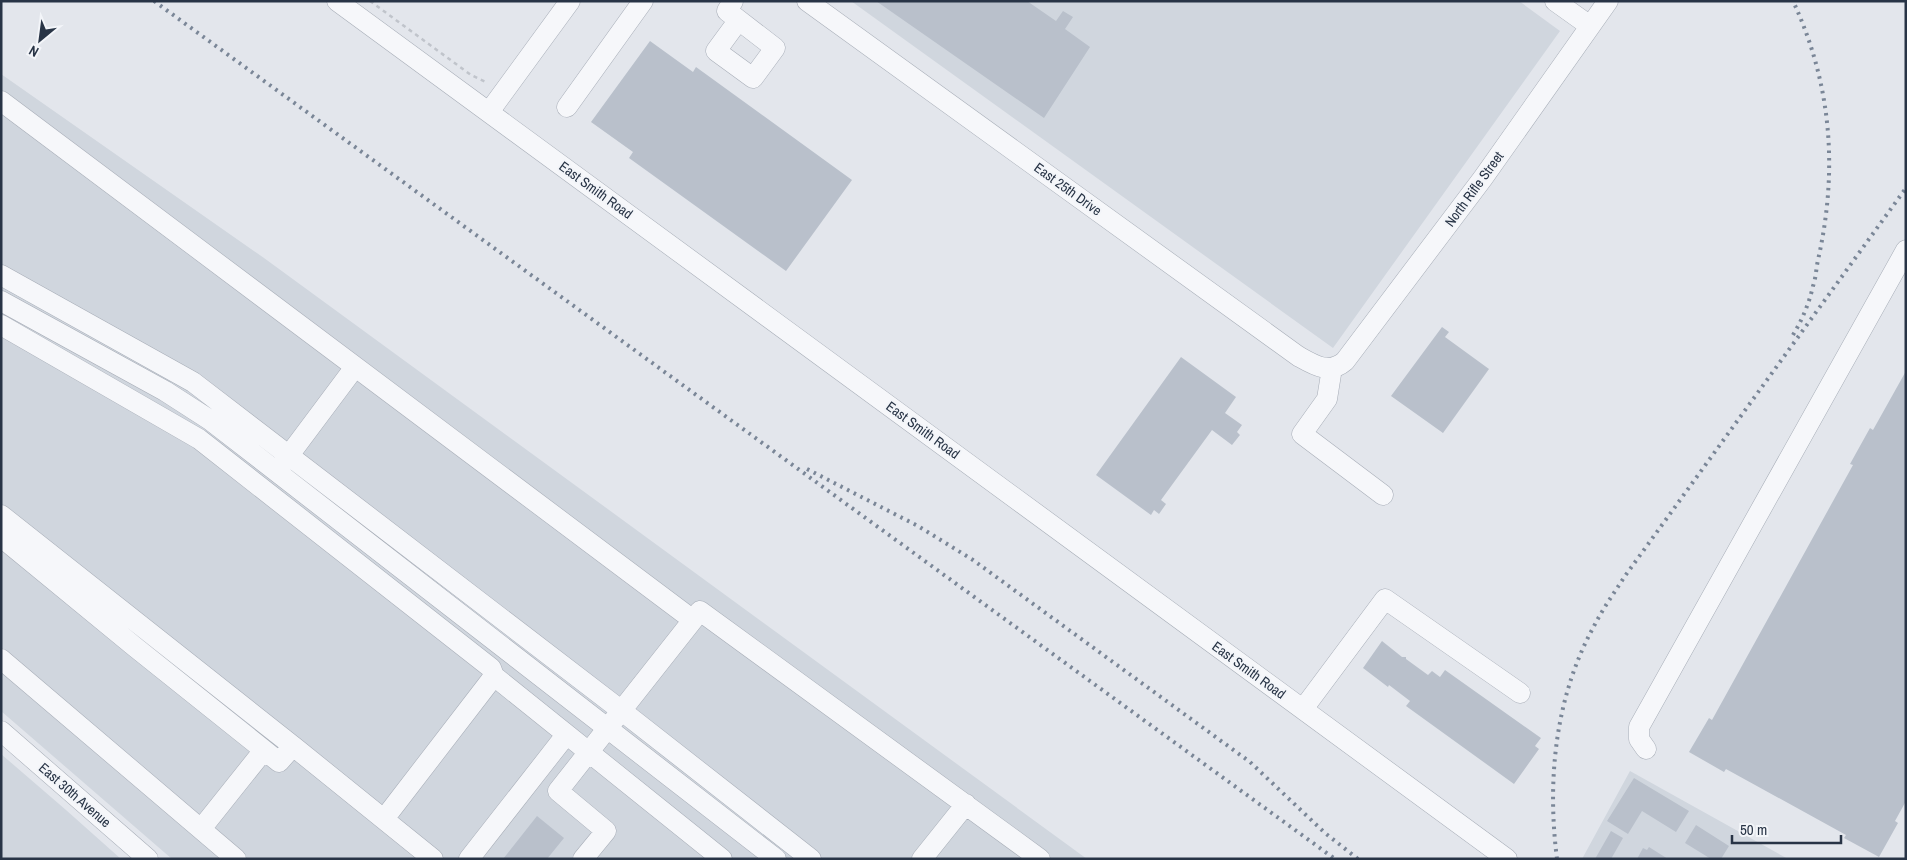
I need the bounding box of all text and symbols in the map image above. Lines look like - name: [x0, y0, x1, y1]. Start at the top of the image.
- north arrow: [15, 15, 65, 65]
- text: N: [26, 41, 42, 61]
- street label: North Rifle Street: [1441, 148, 1507, 230]
- street label: East Smith Road: [556, 157, 636, 223]
- street label: East 25th Drive: [1031, 158, 1105, 220]
- street label: East Smith Road: [883, 397, 963, 463]
- street label: East Smith Road: [1209, 637, 1289, 703]
- street label: East 30th Avenue: [35, 759, 115, 831]
- scale bar: [1732, 812, 1841, 844]
- text: 50 m: [1740, 819, 1767, 840]

